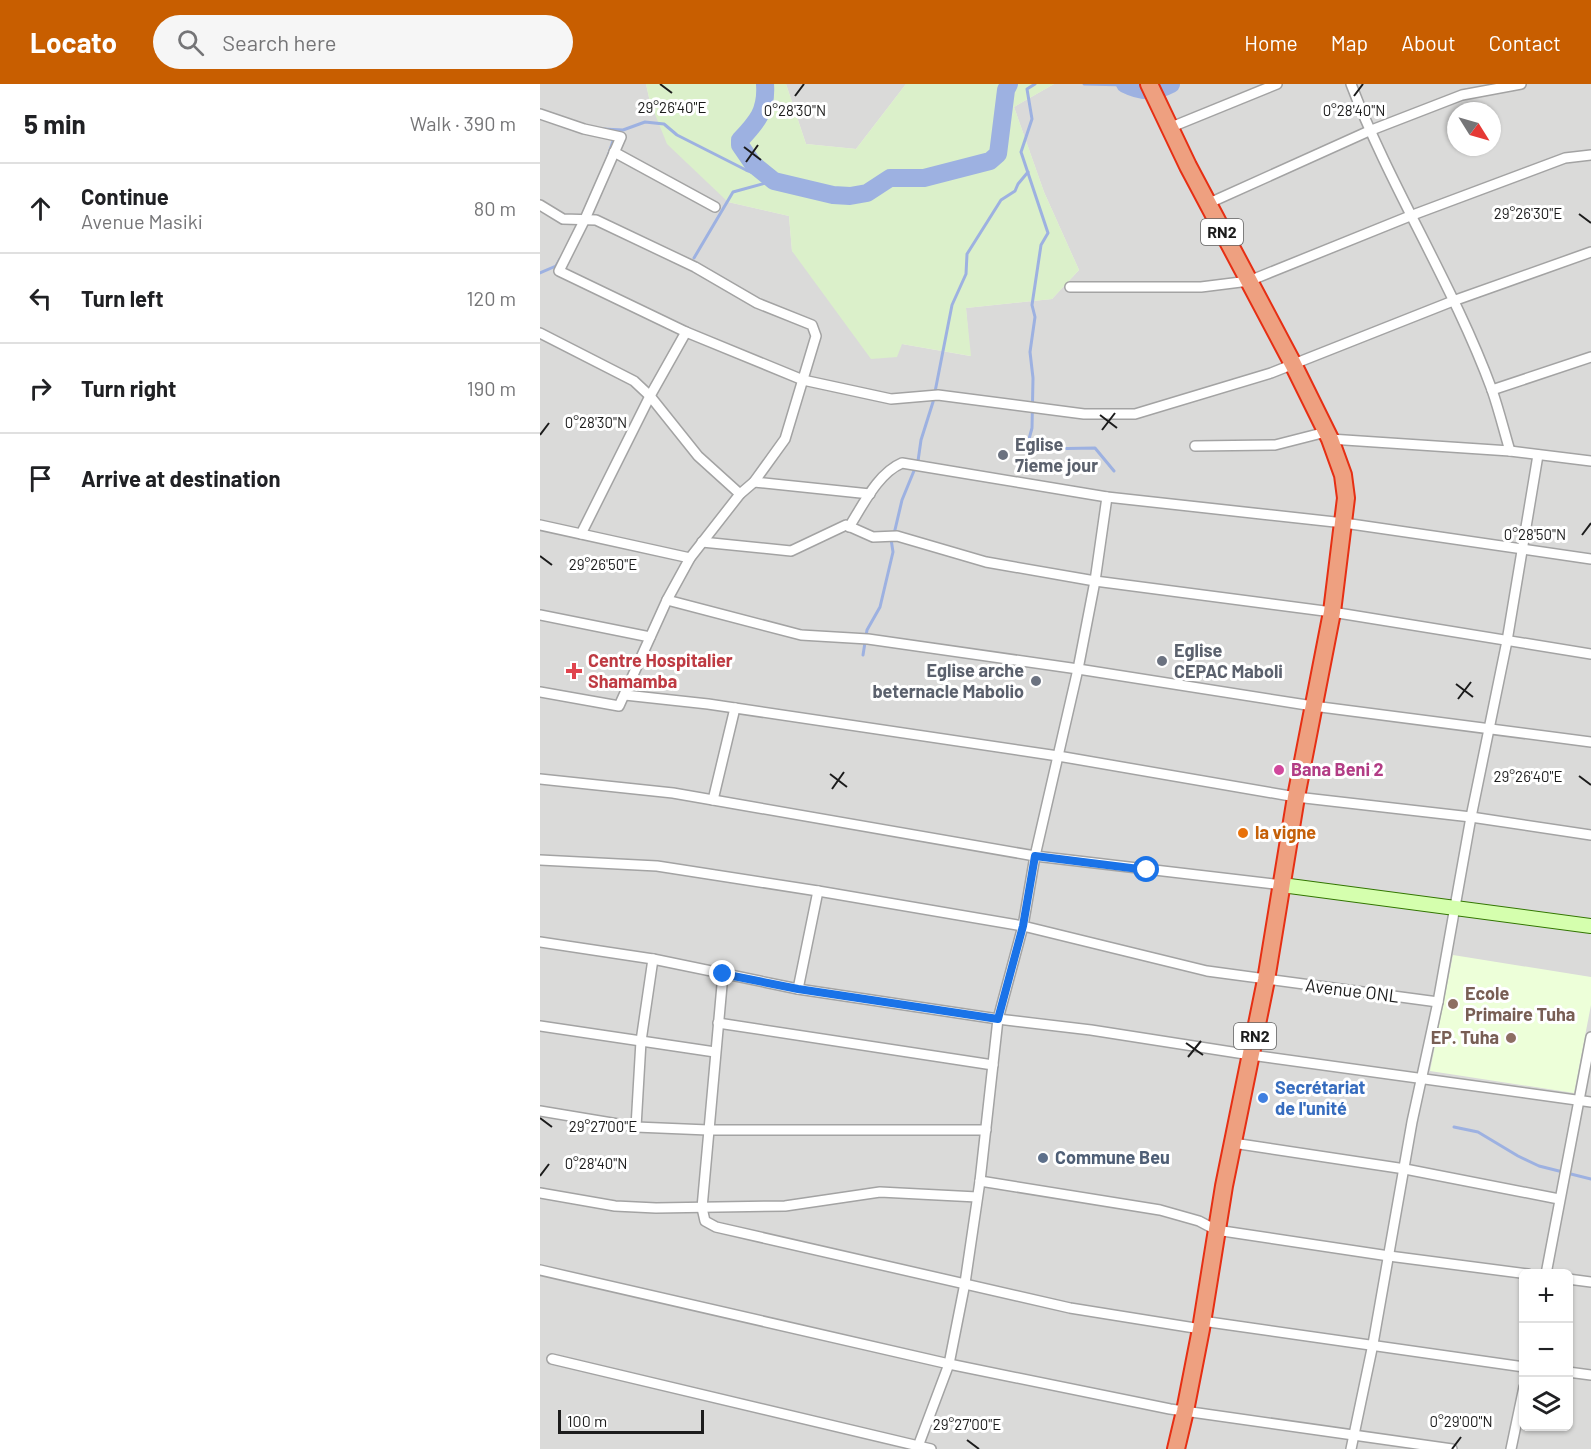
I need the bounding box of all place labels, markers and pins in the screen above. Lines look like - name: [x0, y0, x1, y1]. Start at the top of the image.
- place label: Eglise 7ieme jour: [1015, 433, 1098, 476]
- marker: Eglise 7ieme jour: [996, 448, 1010, 462]
- place label: Eglise CEPAC Maboli: [1174, 639, 1283, 682]
- place label: Centre Hospitalier Shamamba: [588, 649, 733, 692]
- marker: Eglise CEPAC Maboli: [1155, 654, 1169, 668]
- place label: Eglise arche beternacle Mabolio: [872, 659, 1024, 702]
- marker: Centre Hospitalier Shamamba: [565, 662, 583, 680]
- marker: Eglise arche beternacle Mabolio: [1029, 674, 1043, 688]
- place label: Bana Beni 2: [1291, 758, 1384, 780]
- marker: Bana Beni 2: [1272, 763, 1286, 777]
- place label: la vigne: [1255, 821, 1316, 843]
- marker: la vigne: [1236, 826, 1250, 840]
- place label: Ecole Primaire Tuha: [1465, 982, 1575, 1025]
- marker: Ecole Primaire Tuha: [1446, 997, 1460, 1011]
- place label: EP. Tuha: [1431, 1026, 1499, 1048]
- marker: EP. Tuha: [1504, 1031, 1518, 1045]
- place label: Secrétariat de l'unité: [1275, 1076, 1366, 1119]
- marker: Secrétariat de l'unité: [1256, 1091, 1270, 1105]
- place label: Commune Beu: [1055, 1146, 1170, 1168]
- marker: Commune Beu: [1036, 1151, 1050, 1165]

